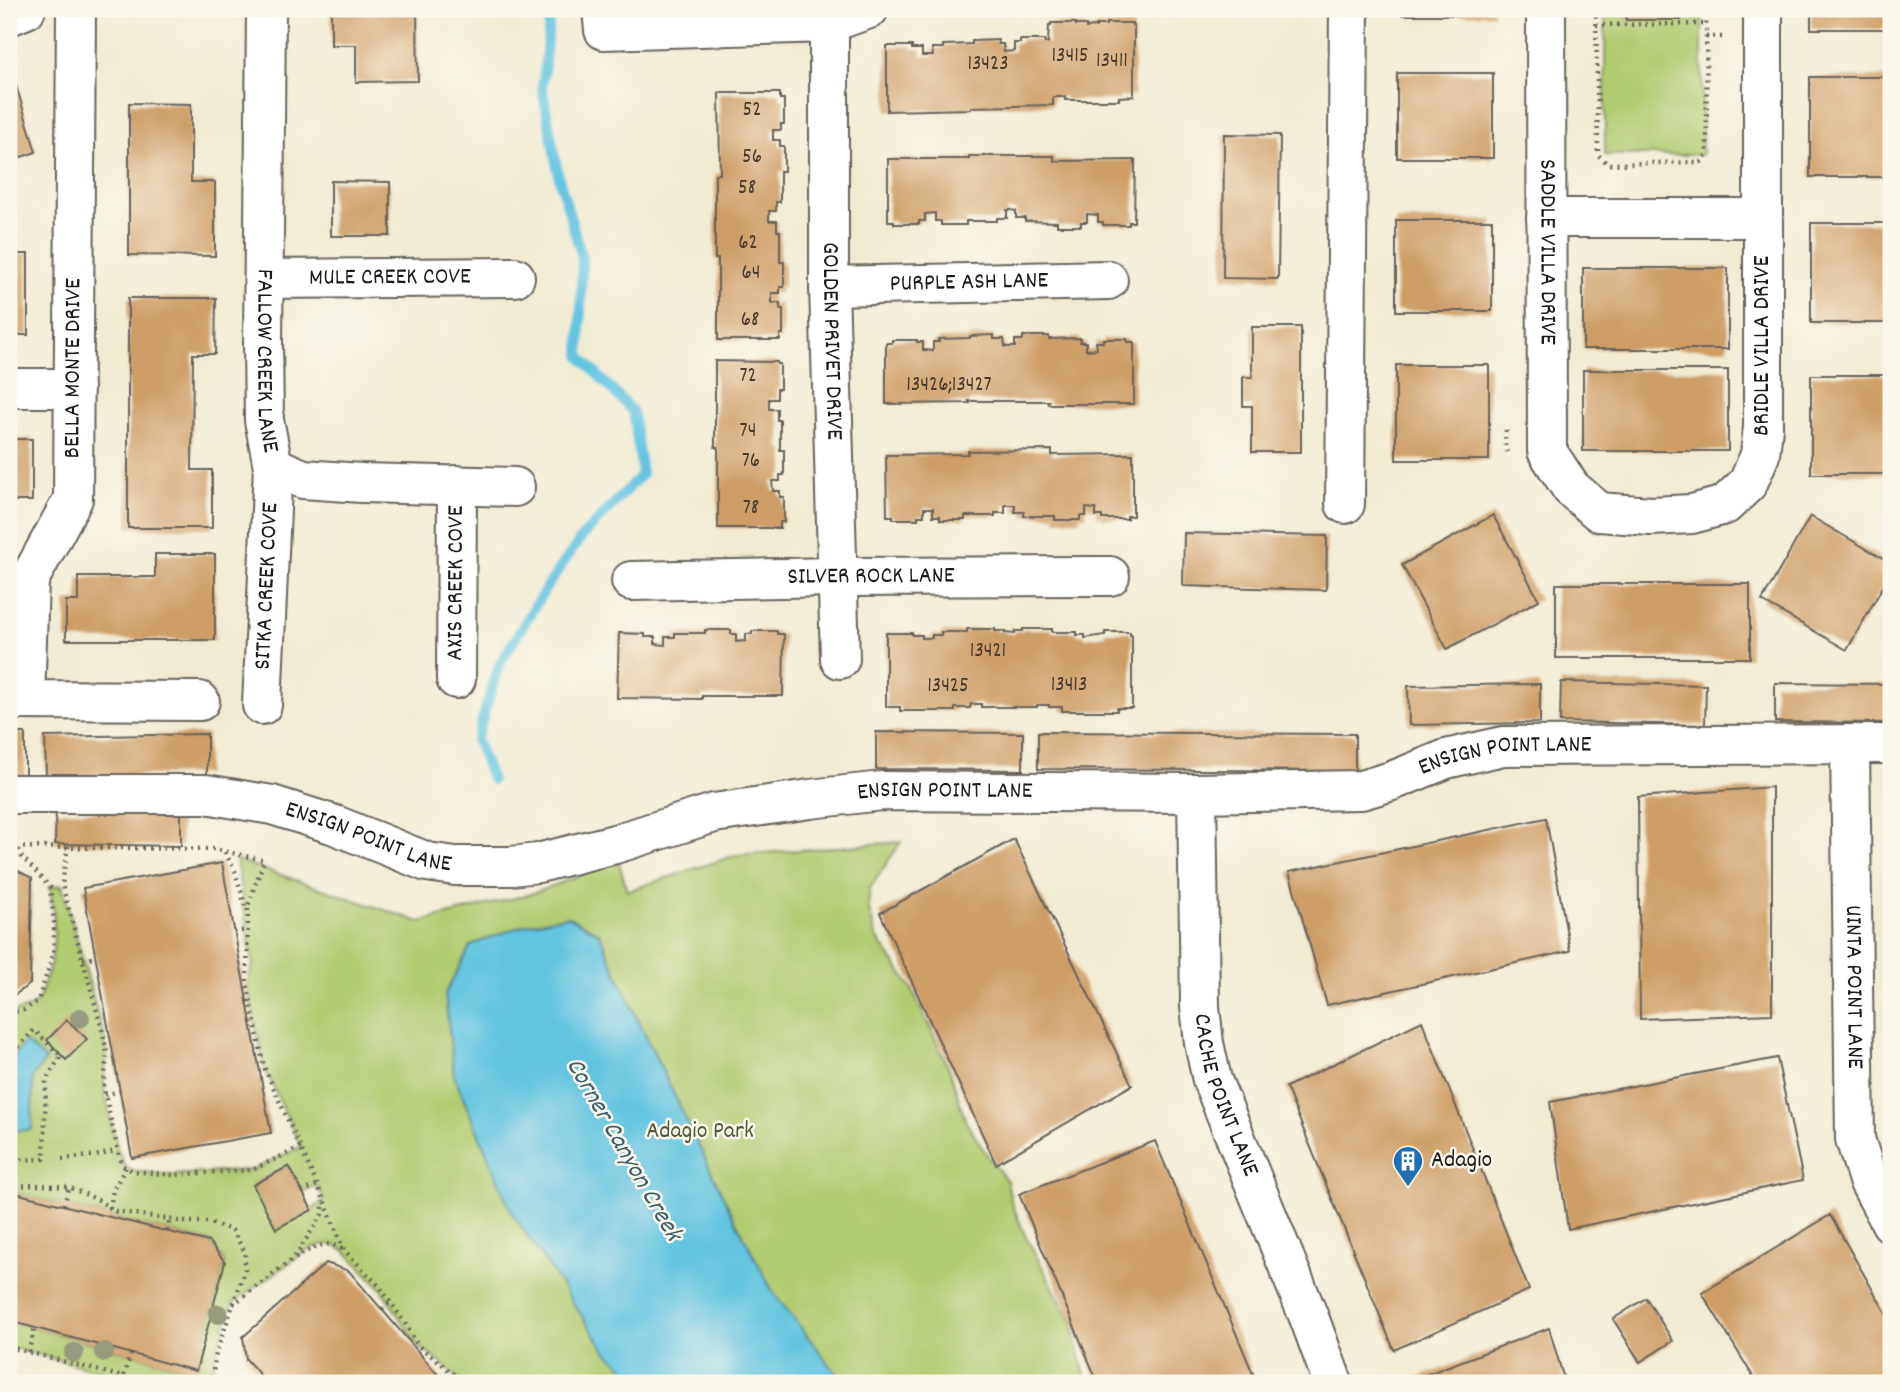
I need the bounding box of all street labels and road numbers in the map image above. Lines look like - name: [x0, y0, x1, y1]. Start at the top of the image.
- street label: SADDLE VILLA DRIVE: [1529, 159, 1564, 345]
- street label: GOLDEN PRIVET DRIVE: [812, 242, 851, 441]
- street label: BRIDLE VILLA DRIVE: [1745, 256, 1780, 438]
- street label: MULE CREEK COVE: [309, 260, 471, 296]
- street label: PURPLE ASH LANE: [889, 264, 1049, 302]
- street label: FALLOW CREEK LANE: [246, 269, 287, 456]
- street label: BELLA MONTE DRIVE: [56, 278, 91, 458]
- street label: SITKA CREEK COVE: [247, 502, 288, 671]
- street label: AXIS CREEK COVE: [439, 505, 474, 661]
- street label: SILVER ROCK LANE: [787, 560, 955, 595]
- street label: ENSIGN POINT LANE: [1413, 729, 1592, 785]
- street label: ENSIGN POINT LANE: [856, 774, 1033, 811]
- street label: ENSIGN POINT LANE: [281, 793, 454, 882]
- street label: UINTA POINT LANE: [1835, 905, 1871, 1069]
- street label: CACHE POINT LANE: [1184, 1012, 1267, 1182]

